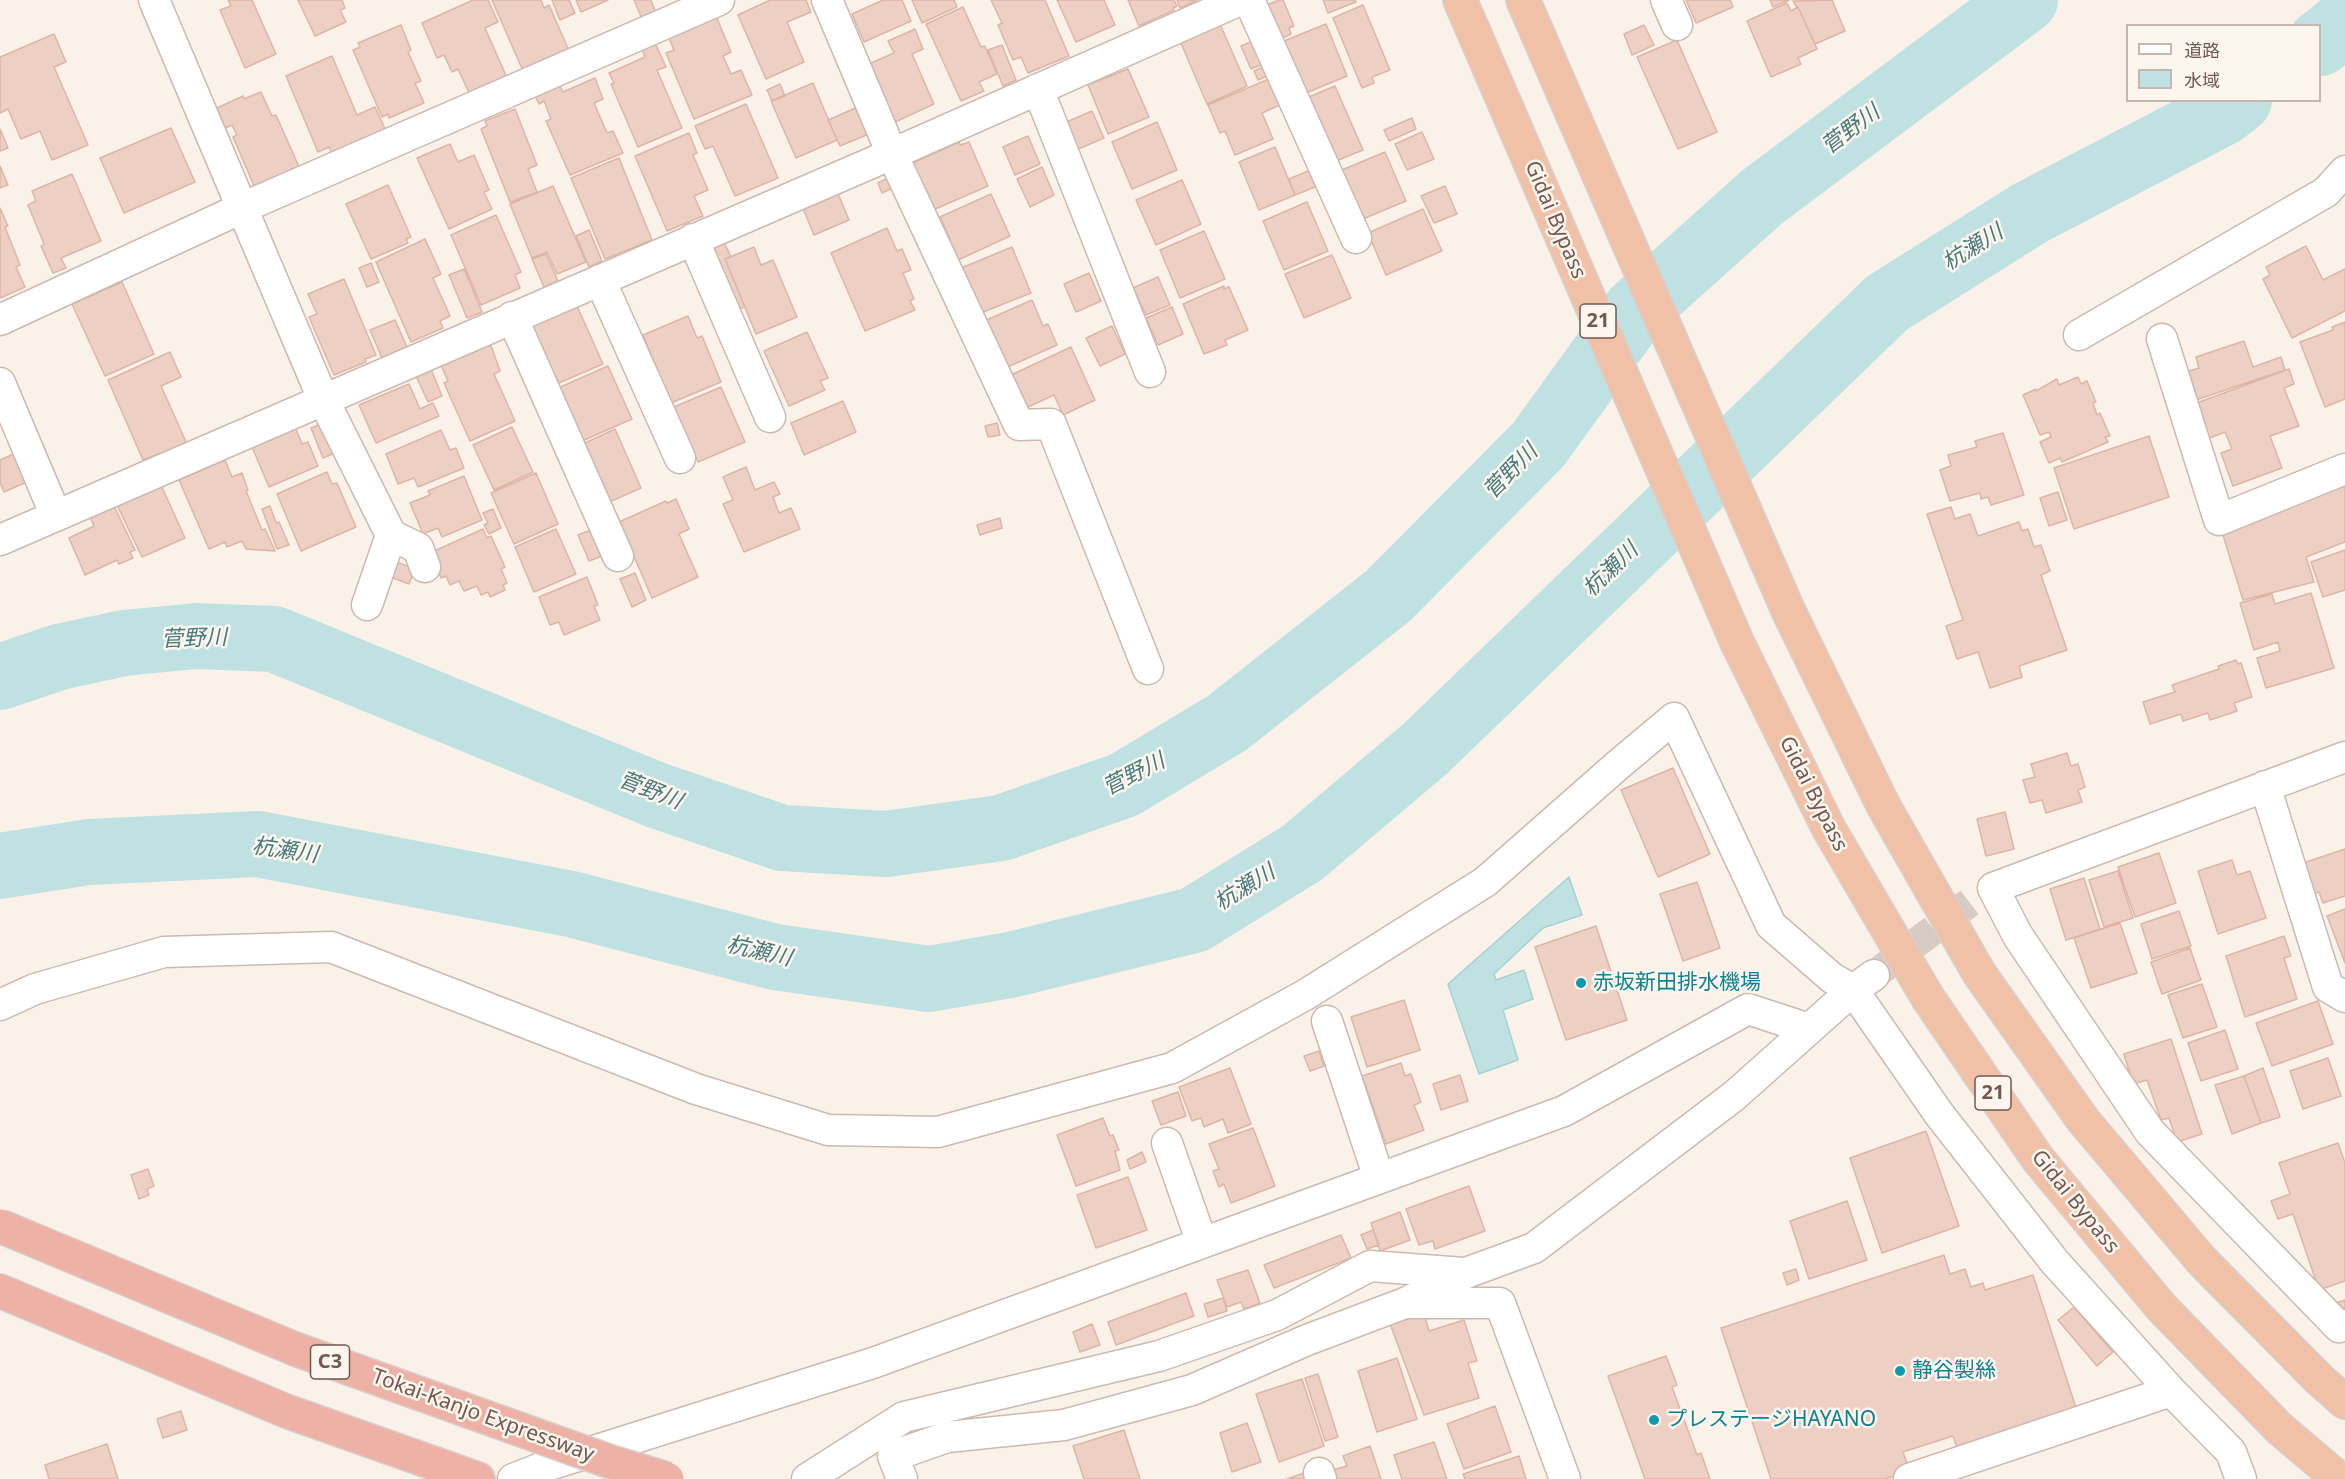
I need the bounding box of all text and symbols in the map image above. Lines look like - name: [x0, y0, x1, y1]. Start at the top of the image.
- legend: [2126, 24, 2321, 102]
- text: 道路: [2184, 38, 2220, 62]
- text: 水域: [2184, 68, 2220, 92]
- water label: 菅野川: [1817, 100, 1885, 160]
- street label: Gidai Bypass: [1519, 157, 1591, 283]
- water label: 杭瀬川: [1938, 219, 2008, 277]
- road number: 21: [1580, 304, 1616, 338]
- water label: 菅野川: [1479, 439, 1543, 505]
- water label: 杭瀬川: [1578, 538, 1644, 602]
- water label: 菅野川: [161, 625, 227, 653]
- street label: Gidai Bypass: [1773, 732, 1853, 856]
- water label: 菅野川: [1099, 748, 1169, 802]
- water label: 菅野川: [614, 767, 686, 815]
- water label: 杭瀬川: [250, 833, 320, 869]
- water label: 杭瀬川: [1210, 859, 1280, 917]
- water label: 杭瀬川: [724, 932, 794, 972]
- place label: 赤坂新田排水機場: [1593, 970, 1761, 996]
- marker: 赤坂新田排水機場: [1574, 976, 1588, 990]
- road number: 21: [1975, 1076, 2011, 1110]
- street label: Gidai Bypass: [2026, 1145, 2124, 1259]
- road number: C3: [310, 1345, 350, 1379]
- place label: 静谷製絲: [1912, 1358, 1996, 1384]
- street label: Tokai-Kanjo Expressway: [369, 1364, 597, 1468]
- marker: 静谷製絲: [1893, 1364, 1907, 1378]
- place label: プレステージHAYANO: [1666, 1407, 1876, 1433]
- marker: プレステージHAYANO: [1647, 1413, 1661, 1427]

